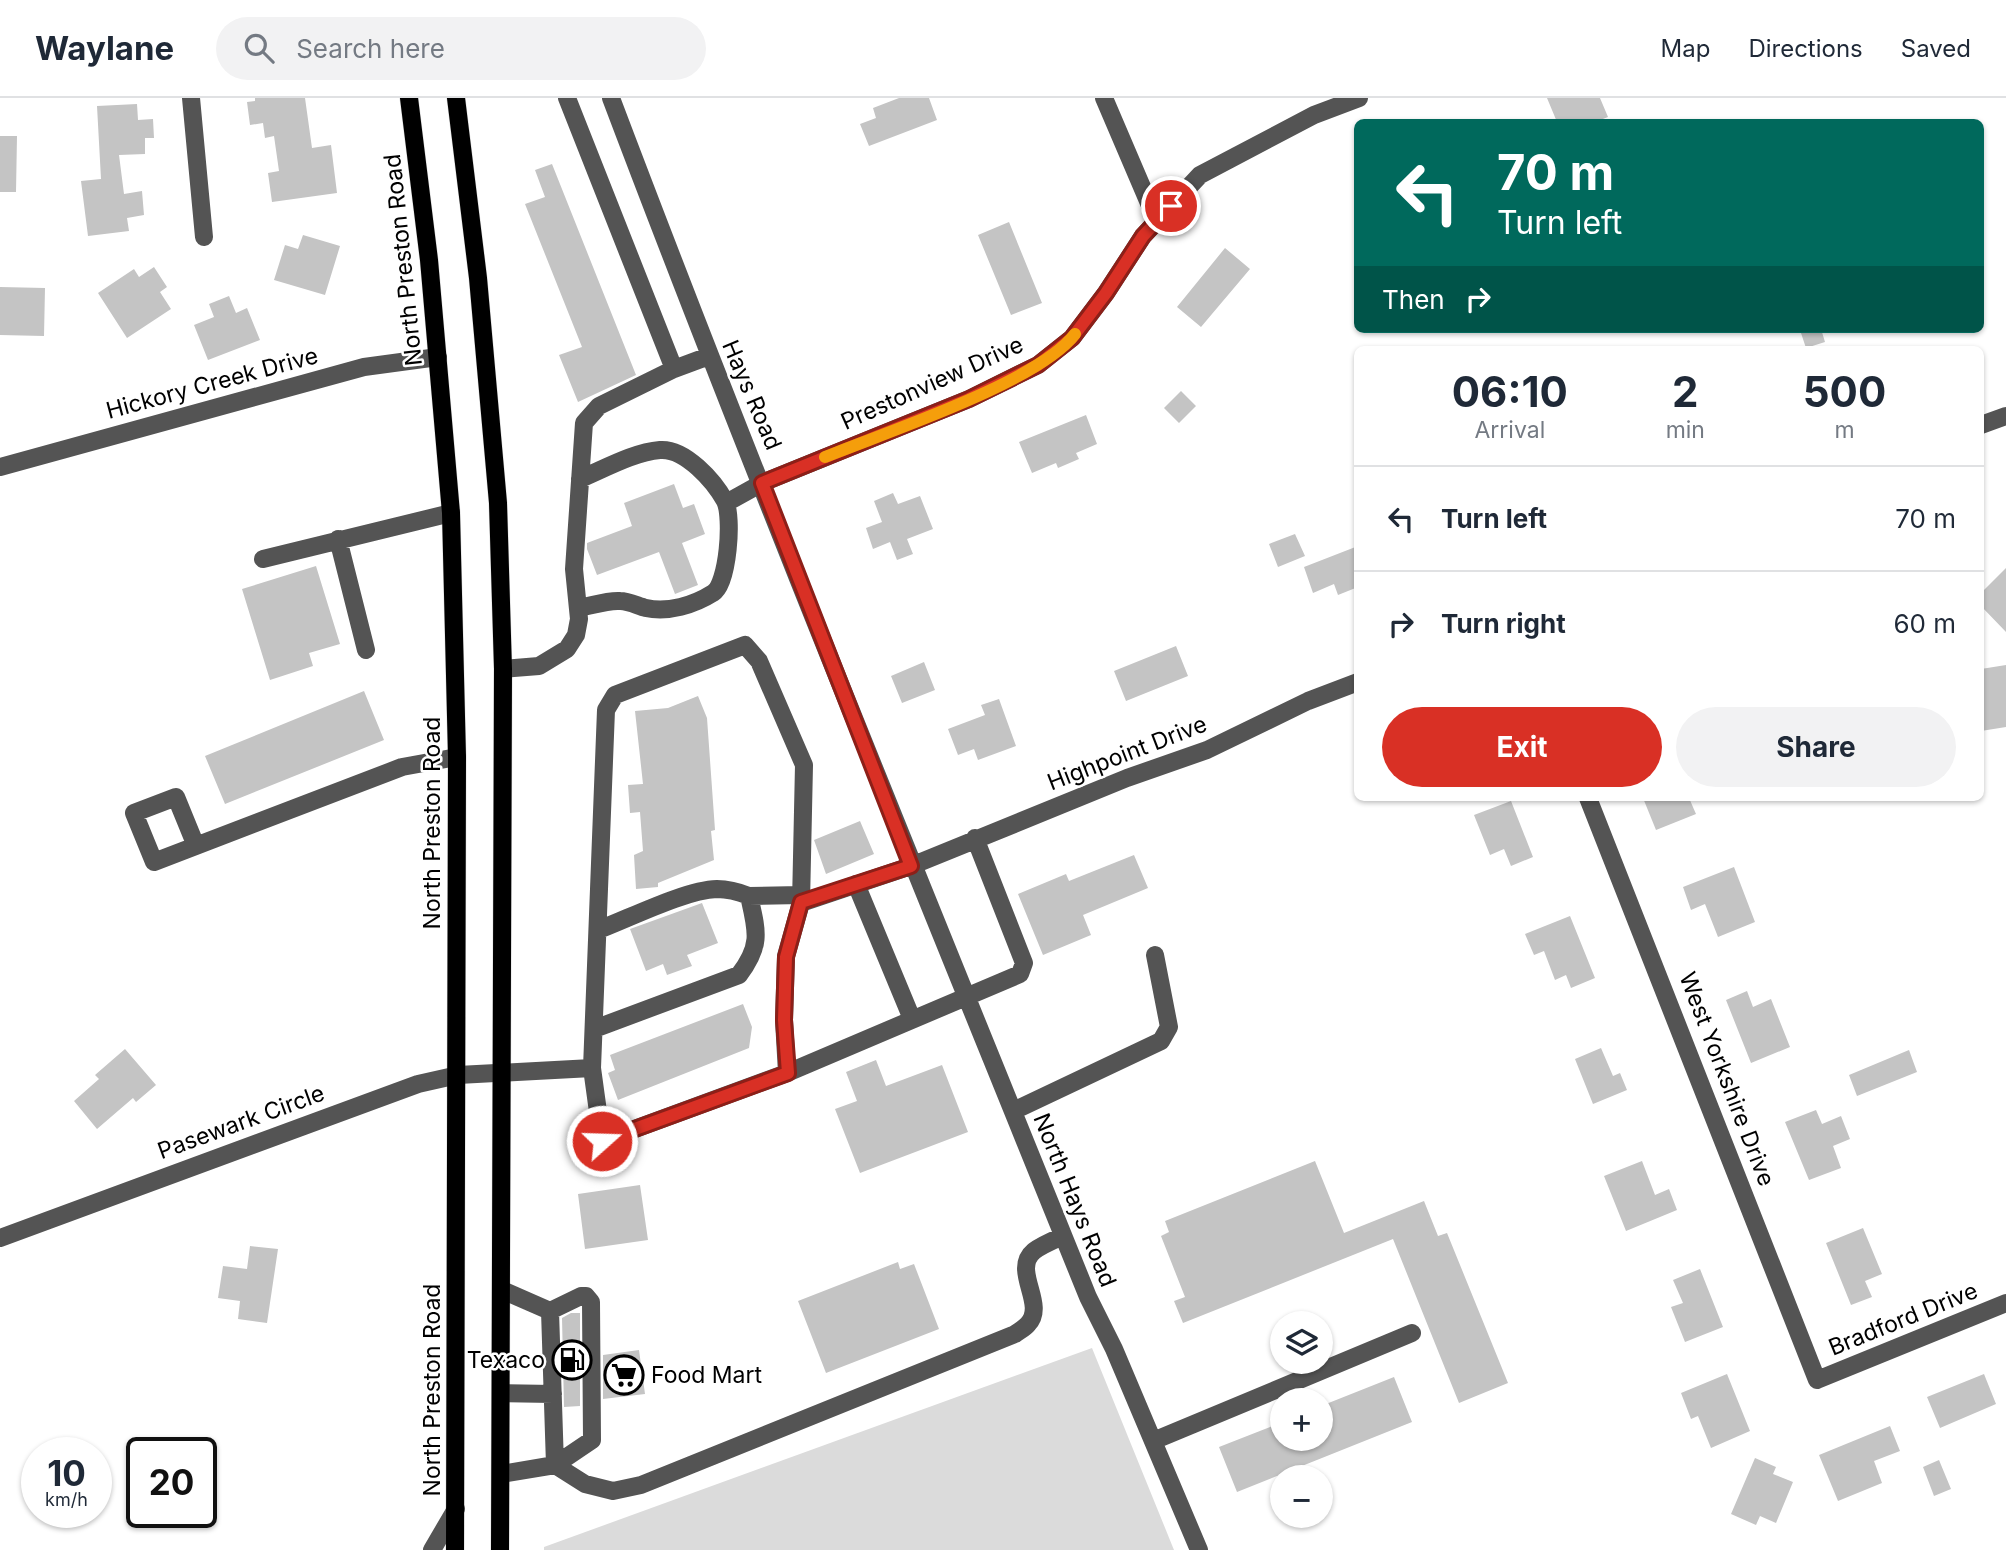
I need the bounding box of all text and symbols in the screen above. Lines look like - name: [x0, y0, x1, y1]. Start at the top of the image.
- search box: [216, 17, 706, 80]
- text: Waylane: [35, 28, 174, 68]
- icon: search: [240, 29, 278, 67]
- text: Search here: [296, 33, 445, 64]
- text: Map: [1661, 34, 1710, 63]
- text: Directions: [1748, 34, 1863, 63]
- text: Saved: [1901, 34, 1971, 63]
- text: 70 m: [1497, 143, 1614, 202]
- icon: left: [1382, 147, 1473, 238]
- street label: North Preston Road: [378, 153, 428, 367]
- pin: [1141, 176, 1201, 236]
- icon: arrive: [1152, 187, 1190, 225]
- text: Turn left: [1497, 203, 1622, 242]
- icon: right: [1459, 280, 1497, 318]
- text: Then: [1382, 284, 1445, 315]
- street label: Prestonview Drive: [836, 330, 1028, 436]
- street label: Hays Road: [716, 336, 788, 454]
- street label: Hickory Creek Drive: [103, 341, 321, 425]
- text: 06:10: [1452, 366, 1568, 417]
- text: 2: [1672, 366, 1699, 417]
- text: 500: [1803, 366, 1886, 417]
- text: Arrival: [1474, 416, 1545, 444]
- text: min: [1666, 416, 1705, 444]
- text: m: [1834, 416, 1855, 444]
- icon: left: [1382, 500, 1420, 538]
- text: Turn left: [1441, 503, 1547, 534]
- text: 70 m: [1895, 503, 1956, 534]
- icon: right: [1382, 605, 1420, 643]
- text: Turn right: [1441, 608, 1566, 639]
- text: 60 m: [1893, 608, 1956, 639]
- button: Exit: [1382, 707, 1662, 787]
- button: Share: [1676, 707, 1956, 787]
- street label: Highpoint Drive: [1043, 710, 1211, 796]
- street label: North Preston Road: [418, 717, 446, 929]
- street label: West Yorkshire Drive: [1673, 968, 1781, 1190]
- street label: Pasewark Circle: [154, 1079, 328, 1165]
- position arrow: [565, 1104, 639, 1178]
- street label: North Hays Road: [1027, 1109, 1123, 1291]
- street label: Bradford Drive: [1824, 1276, 1982, 1362]
- street label: North Preston Road: [418, 1284, 446, 1496]
- map controls: [1270, 1311, 1333, 1528]
- button: layers: [1270, 1311, 1333, 1374]
- fuel station icon: Texaco: [551, 1339, 593, 1381]
- place label: Texaco: [467, 1346, 545, 1374]
- supermarket icon: Food Mart: [603, 1354, 645, 1396]
- place label: Food Mart: [651, 1361, 763, 1389]
- button: +: [1270, 1388, 1333, 1451]
- speed limit sign: 20: [126, 1437, 217, 1528]
- text: 10: [47, 1452, 86, 1494]
- button: −: [1270, 1465, 1333, 1528]
- text: km/h: [45, 1489, 88, 1510]

